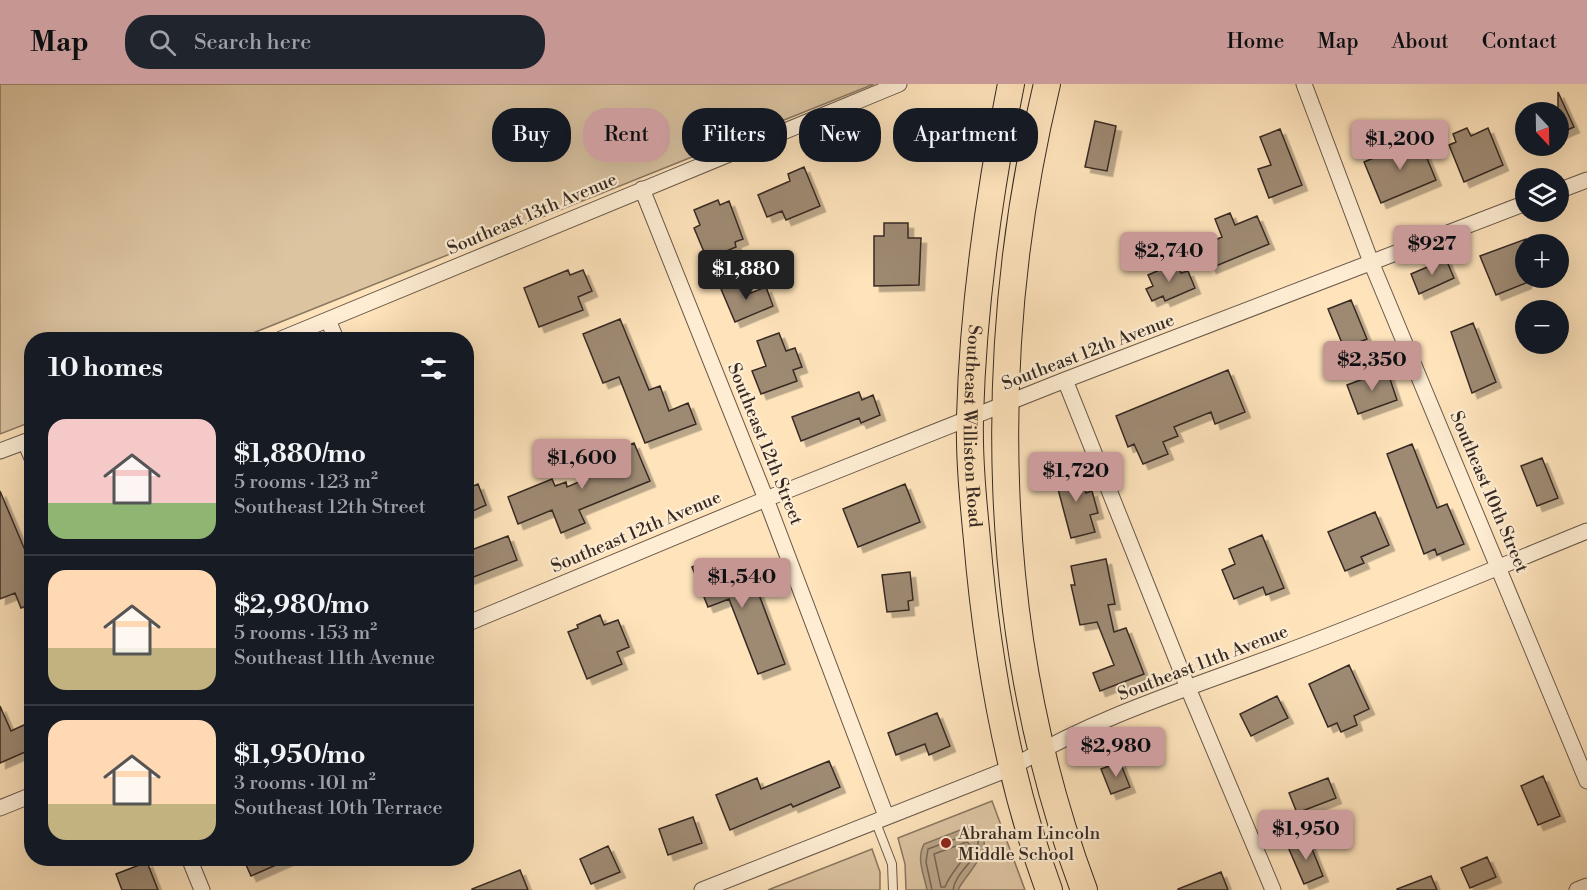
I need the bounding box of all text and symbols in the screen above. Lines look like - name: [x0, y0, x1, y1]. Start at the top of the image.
- search box: [125, 15, 545, 69]
- text: Map: [30, 25, 89, 60]
- icon: search: [146, 26, 179, 59]
- text: Search here: [194, 29, 311, 56]
- text: Home: [1227, 29, 1284, 55]
- text: Map: [1317, 29, 1359, 55]
- text: About: [1392, 29, 1449, 55]
- text: Contact: [1482, 29, 1557, 55]
- north arrow: [1515, 102, 1569, 156]
- map controls: [1515, 102, 1569, 354]
- chip: Buy: [492, 108, 571, 162]
- chip: Rent: [583, 108, 670, 162]
- chip: Filters: [682, 108, 787, 162]
- chip: New: [799, 108, 881, 162]
- chip: Apartment: [893, 108, 1038, 162]
- pin: $1,200: [1351, 120, 1449, 171]
- text: $1,200: [1365, 127, 1435, 152]
- street label: Southeast 13th Avenue: [444, 168, 620, 260]
- button: layers: [1515, 168, 1569, 222]
- pin: $927: [1396, 225, 1468, 276]
- pin: $2,740: [1120, 232, 1218, 283]
- text: $927: [1408, 232, 1456, 257]
- button: +: [1515, 234, 1569, 288]
- text: $2,740: [1135, 239, 1204, 264]
- pin: $1,880: [697, 250, 795, 301]
- text: $1,880: [712, 257, 780, 282]
- button: −: [1515, 300, 1569, 354]
- street label: Southeast 12th Avenue: [998, 308, 1178, 396]
- street label: Southeast Williston Road: [958, 324, 987, 529]
- pin: $2,350: [1323, 341, 1421, 392]
- text: $2,350: [1337, 348, 1407, 373]
- text: 10 homes: [48, 352, 163, 384]
- icon: filters: [417, 352, 450, 385]
- street label: Southeast 12th Street: [722, 360, 808, 529]
- street label: Southeast 10th Street: [1445, 408, 1534, 577]
- text: $1,880/mo: [234, 438, 366, 470]
- pin: $1,600: [533, 439, 631, 490]
- icon: home: [96, 443, 168, 515]
- text: $1,600: [547, 446, 617, 471]
- pin: $1,720: [1027, 452, 1125, 503]
- text: $1,720: [1043, 459, 1109, 484]
- text: 5 rooms · 123 m²: [234, 470, 378, 495]
- street label: Southeast 12th Avenue: [547, 486, 725, 578]
- text: Southeast 12th Street: [234, 495, 426, 520]
- pin: $1,540: [693, 558, 791, 609]
- text: $1,540: [708, 565, 776, 590]
- text: $2,980/mo: [234, 589, 369, 621]
- icon: home: [96, 594, 168, 666]
- street label: Southeast 11th Avenue: [1114, 620, 1292, 706]
- text: 5 rooms · 153 m²: [234, 621, 377, 646]
- text: Southeast 11th Avenue: [234, 646, 435, 671]
- pin: $2,980: [1067, 727, 1165, 778]
- text: $2,980: [1081, 734, 1151, 759]
- text: $1,950/mo: [234, 739, 366, 771]
- icon: home: [96, 744, 168, 816]
- text: 3 rooms · 101 m²: [234, 771, 376, 796]
- text: Southeast 10th Terrace: [234, 796, 443, 821]
- pin: $1,950: [1257, 810, 1355, 861]
- text: $1,950: [1272, 817, 1340, 842]
- place label: Abraham Lincoln Middle School: [957, 822, 1101, 866]
- marker: Abraham Lincoln Middle School: [939, 836, 953, 850]

